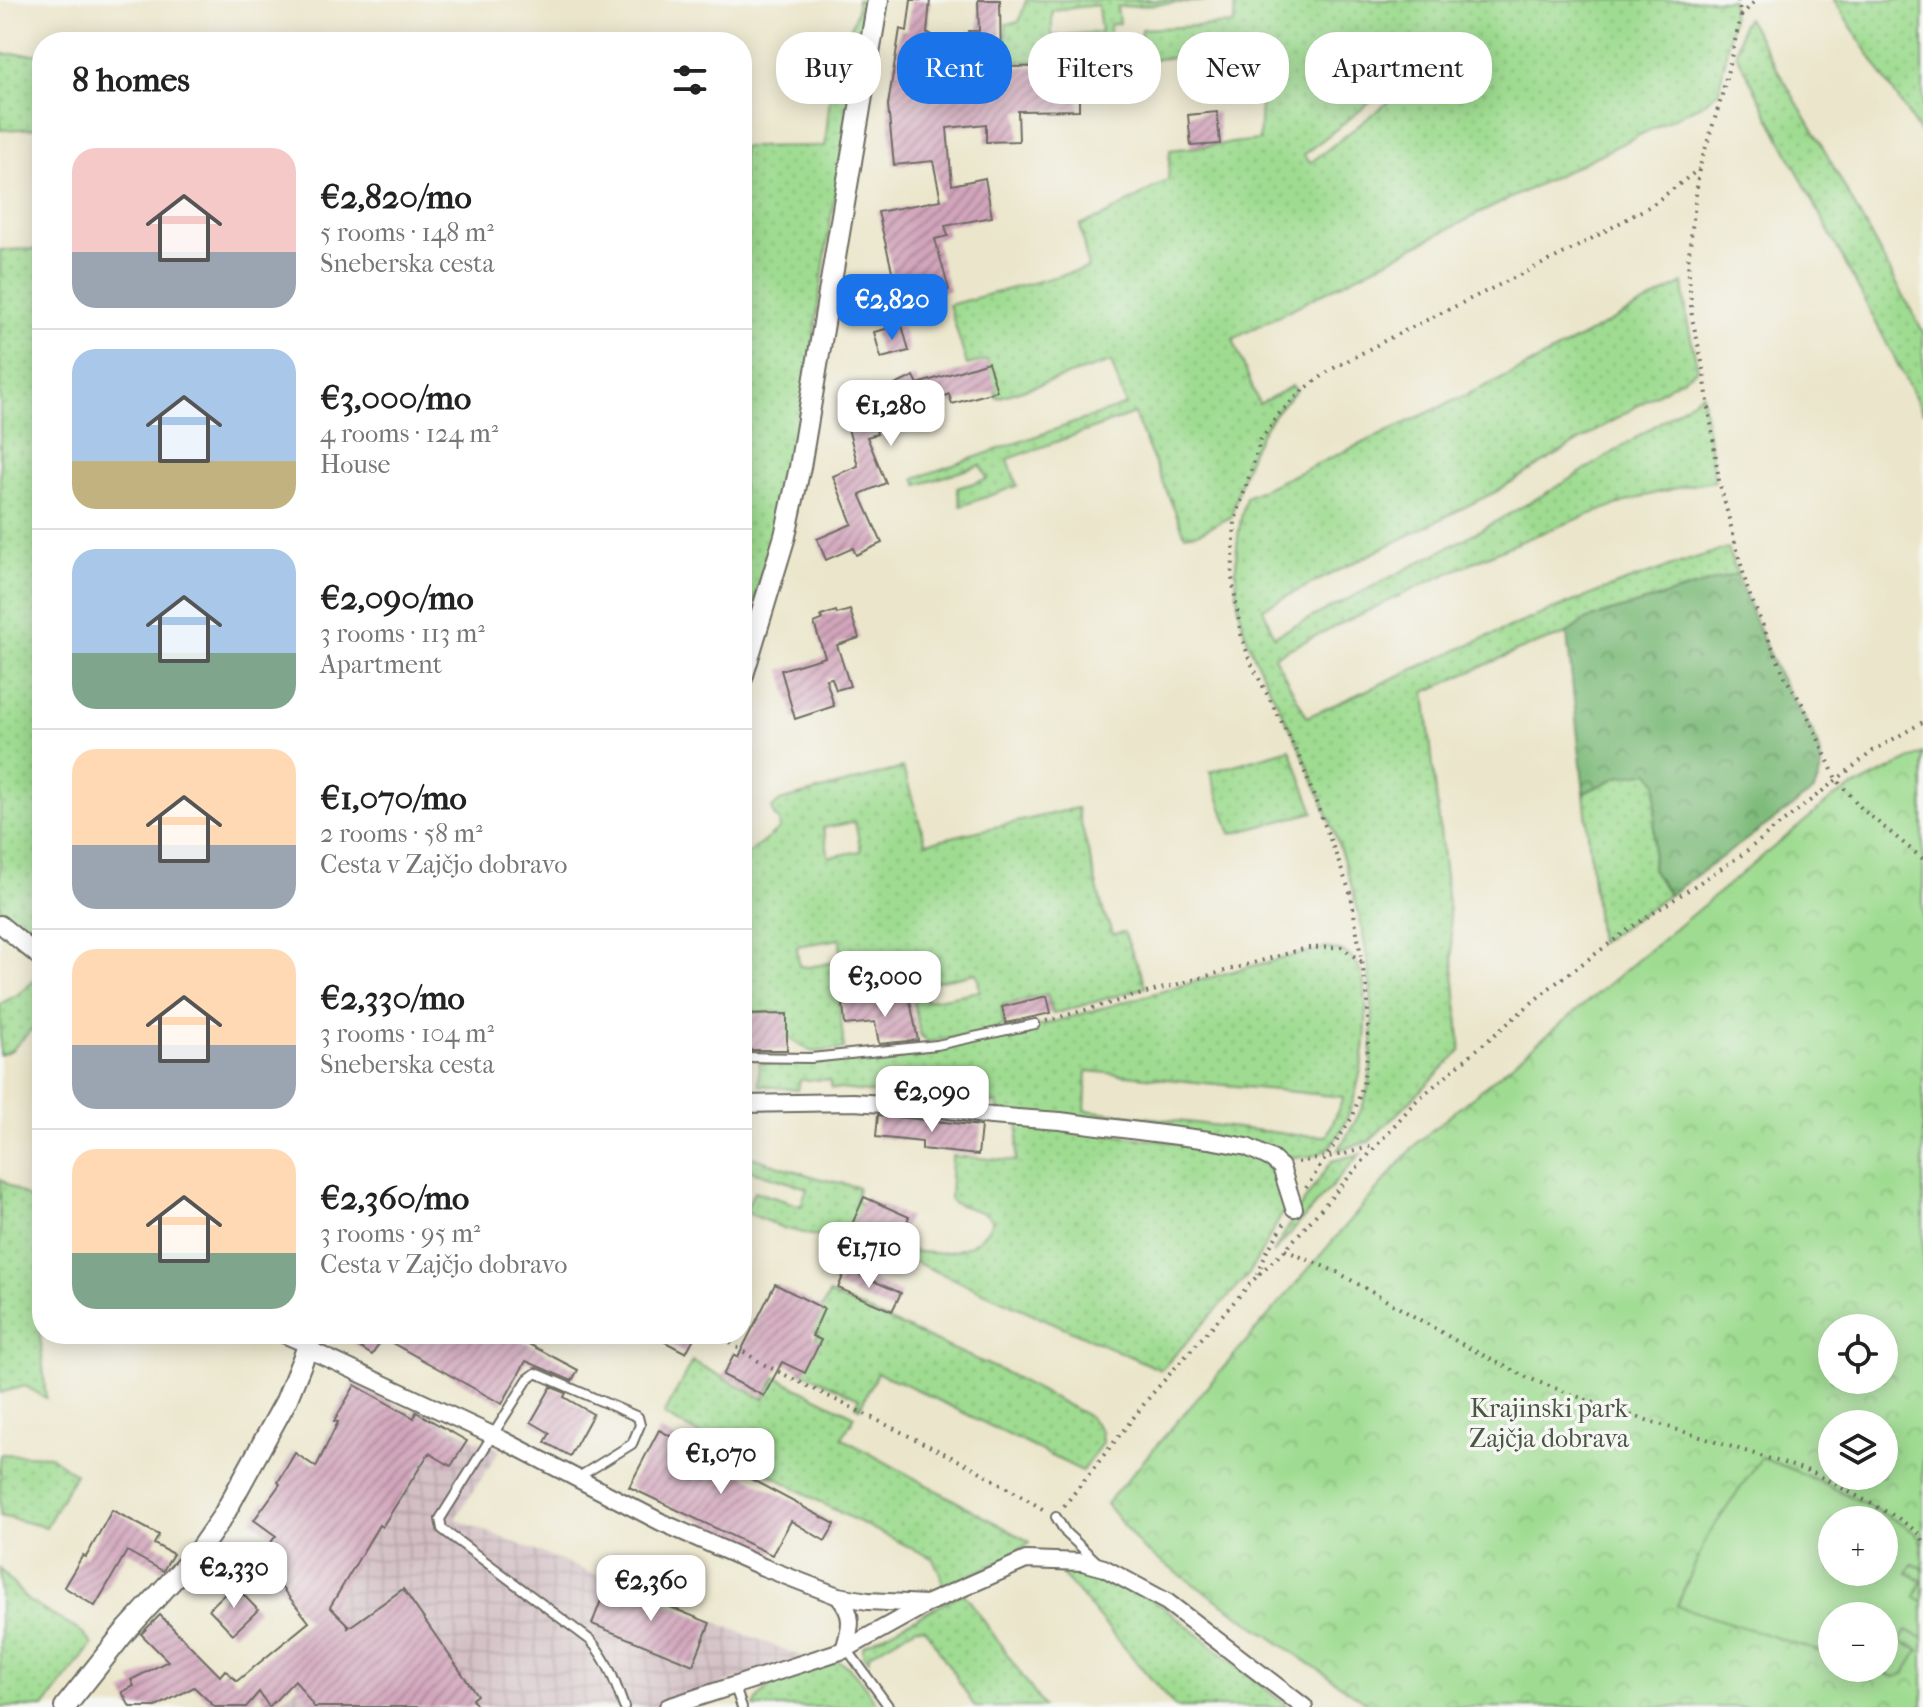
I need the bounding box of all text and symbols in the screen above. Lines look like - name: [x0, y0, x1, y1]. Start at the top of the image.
- chip: Buy: [776, 32, 881, 104]
- chip: Rent: [897, 32, 1012, 104]
- chip: Filters: [1028, 32, 1161, 104]
- chip: New: [1177, 32, 1289, 104]
- chip: Apartment: [1305, 32, 1492, 104]
- icon: filters: [668, 58, 712, 102]
- text: 8 homes: [72, 60, 190, 100]
- text: €2,820/mo: [320, 177, 472, 217]
- icon: home: [136, 180, 232, 276]
- text: 5 rooms · 148 m²: [320, 217, 494, 248]
- text: Sneberska cesta: [320, 248, 494, 279]
- pin: €2,820: [827, 274, 957, 342]
- text: €2,820: [855, 284, 929, 315]
- text: €3,000/mo: [320, 378, 471, 418]
- pin: €1,280: [826, 380, 956, 448]
- icon: home: [136, 381, 232, 477]
- text: €1,280: [856, 390, 926, 421]
- text: 4 rooms · 124 m²: [320, 418, 498, 449]
- text: House: [320, 449, 390, 480]
- text: €2,090/mo: [320, 578, 474, 618]
- icon: home: [136, 581, 232, 677]
- text: 3 rooms · 113 m²: [320, 618, 485, 649]
- text: Apartment: [320, 649, 442, 680]
- text: €1,070/mo: [320, 778, 467, 818]
- icon: home: [136, 781, 232, 877]
- text: 2 rooms · 58 m²: [320, 818, 483, 849]
- text: Cesta v Zajčjo dobravo: [320, 849, 567, 880]
- pin: €3,000: [820, 951, 950, 1019]
- text: €3,000: [848, 961, 922, 992]
- text: €2,330/mo: [320, 978, 465, 1018]
- icon: home: [136, 981, 232, 1077]
- text: 3 rooms · 104 m²: [320, 1018, 494, 1049]
- text: Sneberska cesta: [320, 1049, 494, 1080]
- pin: €2,090: [867, 1066, 997, 1134]
- text: €2,090: [894, 1076, 970, 1107]
- text: €2,360/mo: [320, 1178, 469, 1218]
- icon: home: [136, 1181, 232, 1277]
- text: 3 rooms · 95 m²: [320, 1218, 480, 1249]
- pin: €1,710: [804, 1222, 934, 1290]
- text: €1,710: [837, 1232, 901, 1263]
- text: Cesta v Zajčjo dobravo: [320, 1249, 567, 1280]
- map controls: [1818, 1314, 1898, 1682]
- button: locate: [1818, 1314, 1898, 1394]
- park label: Krajinski park Zajčja dobrava: [1469, 1393, 1630, 1454]
- button: layers: [1818, 1410, 1898, 1490]
- pin: €1,070: [656, 1428, 786, 1496]
- text: €1,070: [685, 1438, 757, 1469]
- button: +: [1818, 1506, 1898, 1586]
- pin: €2,330: [169, 1542, 299, 1610]
- text: €2,330: [199, 1552, 269, 1583]
- pin: €2,360: [586, 1555, 716, 1623]
- text: €2,360: [614, 1565, 688, 1596]
- button: −: [1818, 1602, 1898, 1682]

